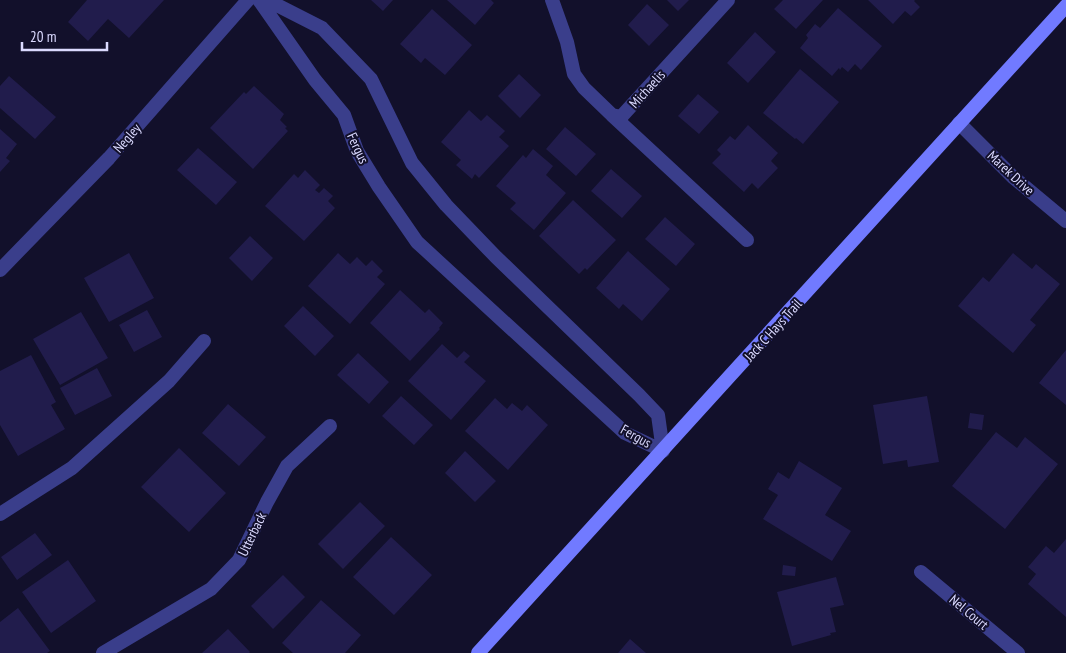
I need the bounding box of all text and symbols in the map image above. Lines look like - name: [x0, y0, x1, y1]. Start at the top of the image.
- scale bar: [22, 20, 108, 52]
- text: 20 m: [30, 27, 56, 46]
- street label: Michaelis: [625, 66, 669, 112]
- street label: Negley: [109, 119, 145, 156]
- street label: Fergus: [343, 130, 373, 167]
- street label: Marek Drive: [984, 147, 1038, 199]
- street label: Jack C Hays Trail: [740, 295, 806, 366]
- street label: Fergus: [618, 420, 655, 452]
- street label: Utterback: [234, 509, 271, 559]
- street label: Nel Court: [946, 590, 992, 634]

